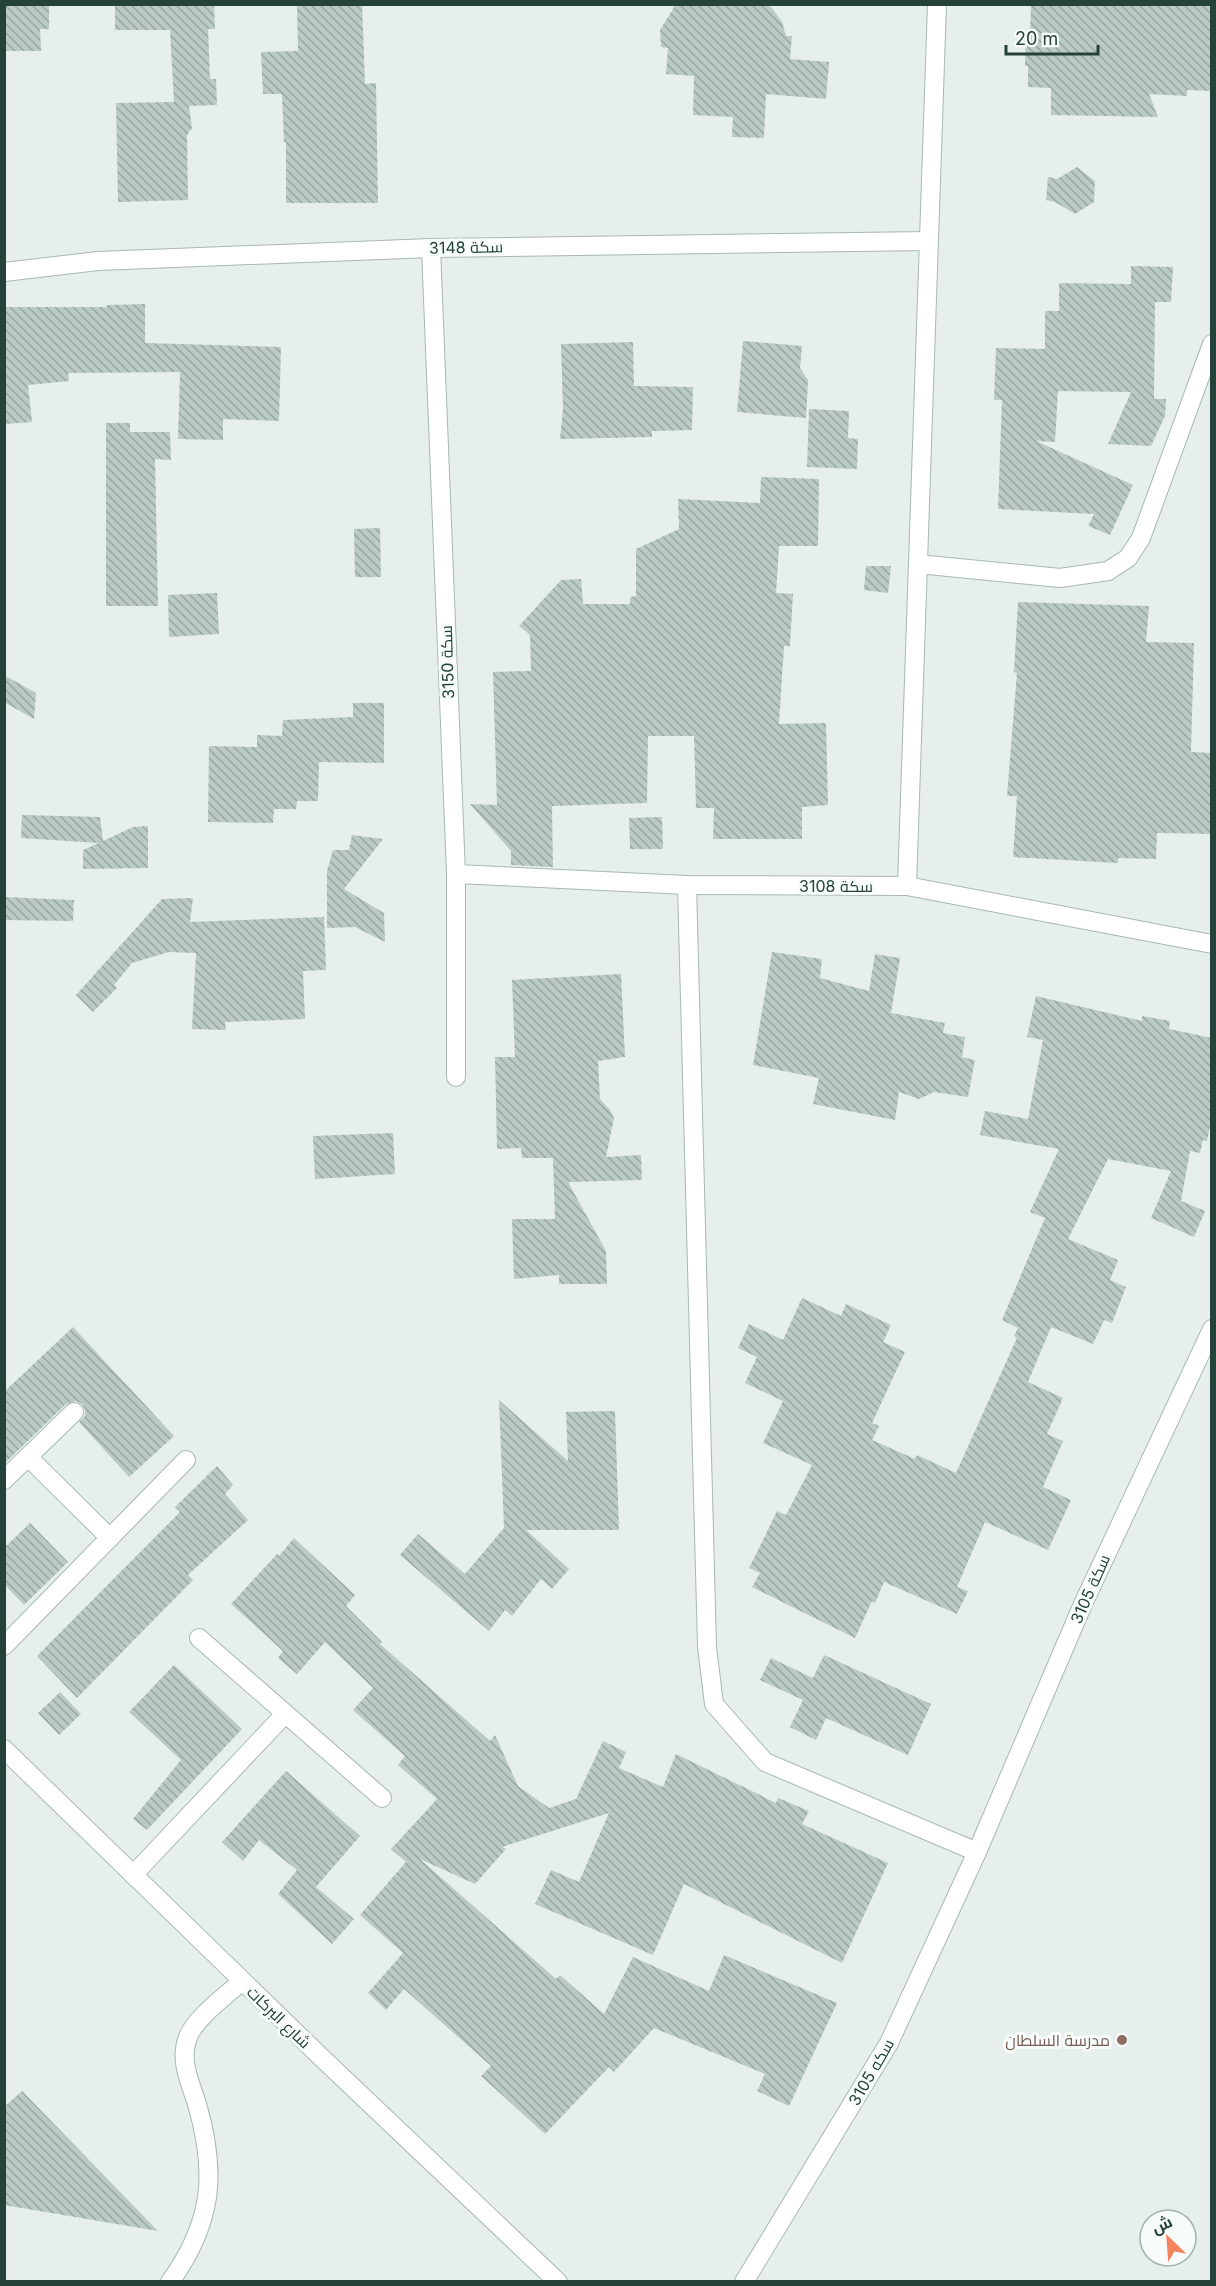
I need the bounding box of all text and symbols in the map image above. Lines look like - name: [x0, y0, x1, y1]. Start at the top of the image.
- scale bar: [1006, 18, 1098, 56]
- text: 20 m: [1015, 28, 1058, 49]
- street label: سكة 3148: [429, 236, 503, 258]
- street label: سكة 3150: [436, 625, 458, 699]
- street label: سكة 3108: [799, 876, 873, 896]
- street label: سكة 3105: [1066, 1551, 1114, 1627]
- street label: شارع البركات: [242, 1982, 315, 2054]
- place label: مدرسة السلطان: [1005, 2030, 1110, 2051]
- marker: مدرسة السلطان: [1115, 2033, 1129, 2047]
- street label: سكه 3105: [844, 2035, 898, 2109]
- north arrow: [1138, 2208, 1198, 2268]
- text: ش: [1148, 2211, 1175, 2238]

